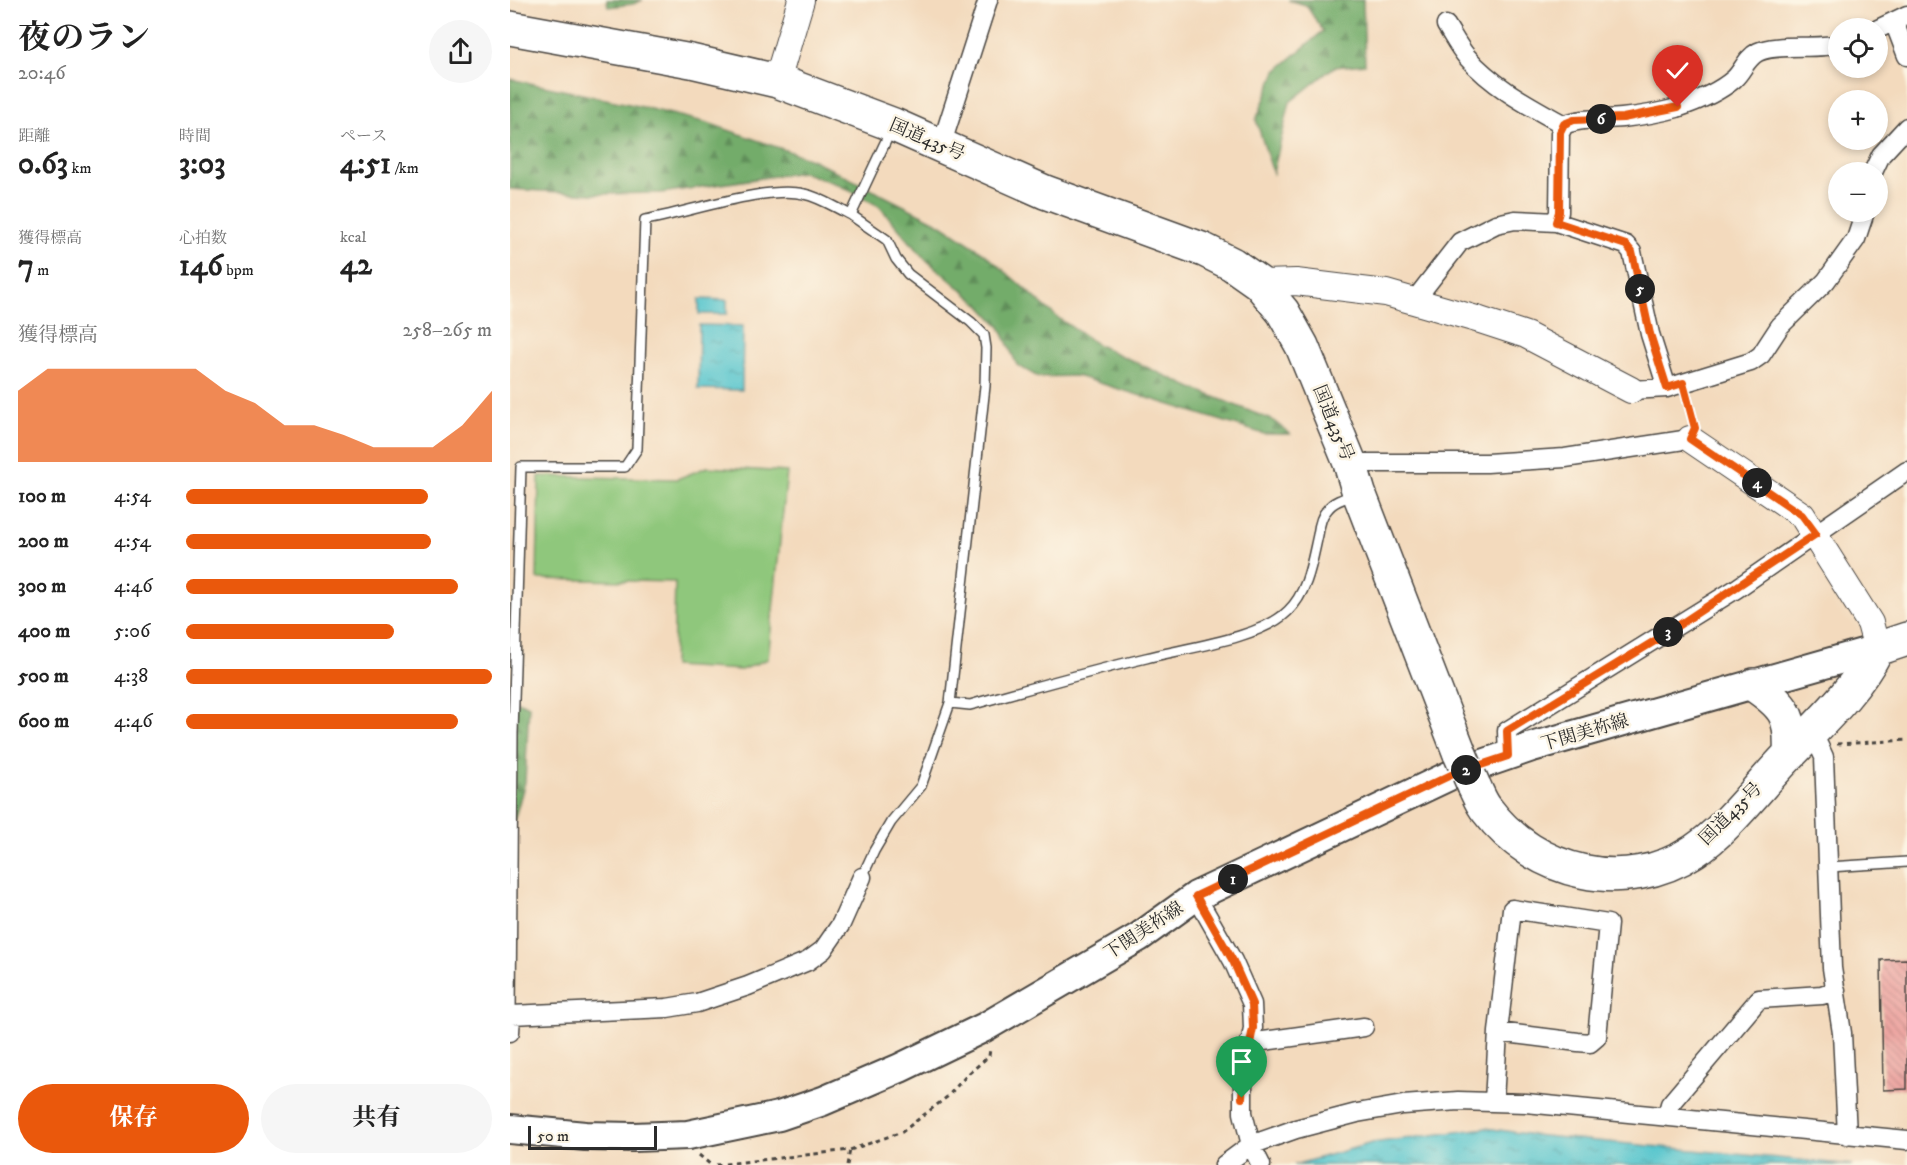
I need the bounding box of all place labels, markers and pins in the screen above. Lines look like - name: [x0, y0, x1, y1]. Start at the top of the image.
- pin: [1652, 45, 1703, 107]
- pin: 6: [1586, 104, 1616, 134]
- pin: 5: [1625, 274, 1655, 304]
- pin: 4: [1742, 468, 1772, 498]
- pin: 3: [1653, 617, 1683, 647]
- pin: 2: [1451, 755, 1481, 785]
- pin: 1: [1218, 864, 1248, 894]
- pin: [1216, 1036, 1267, 1098]

